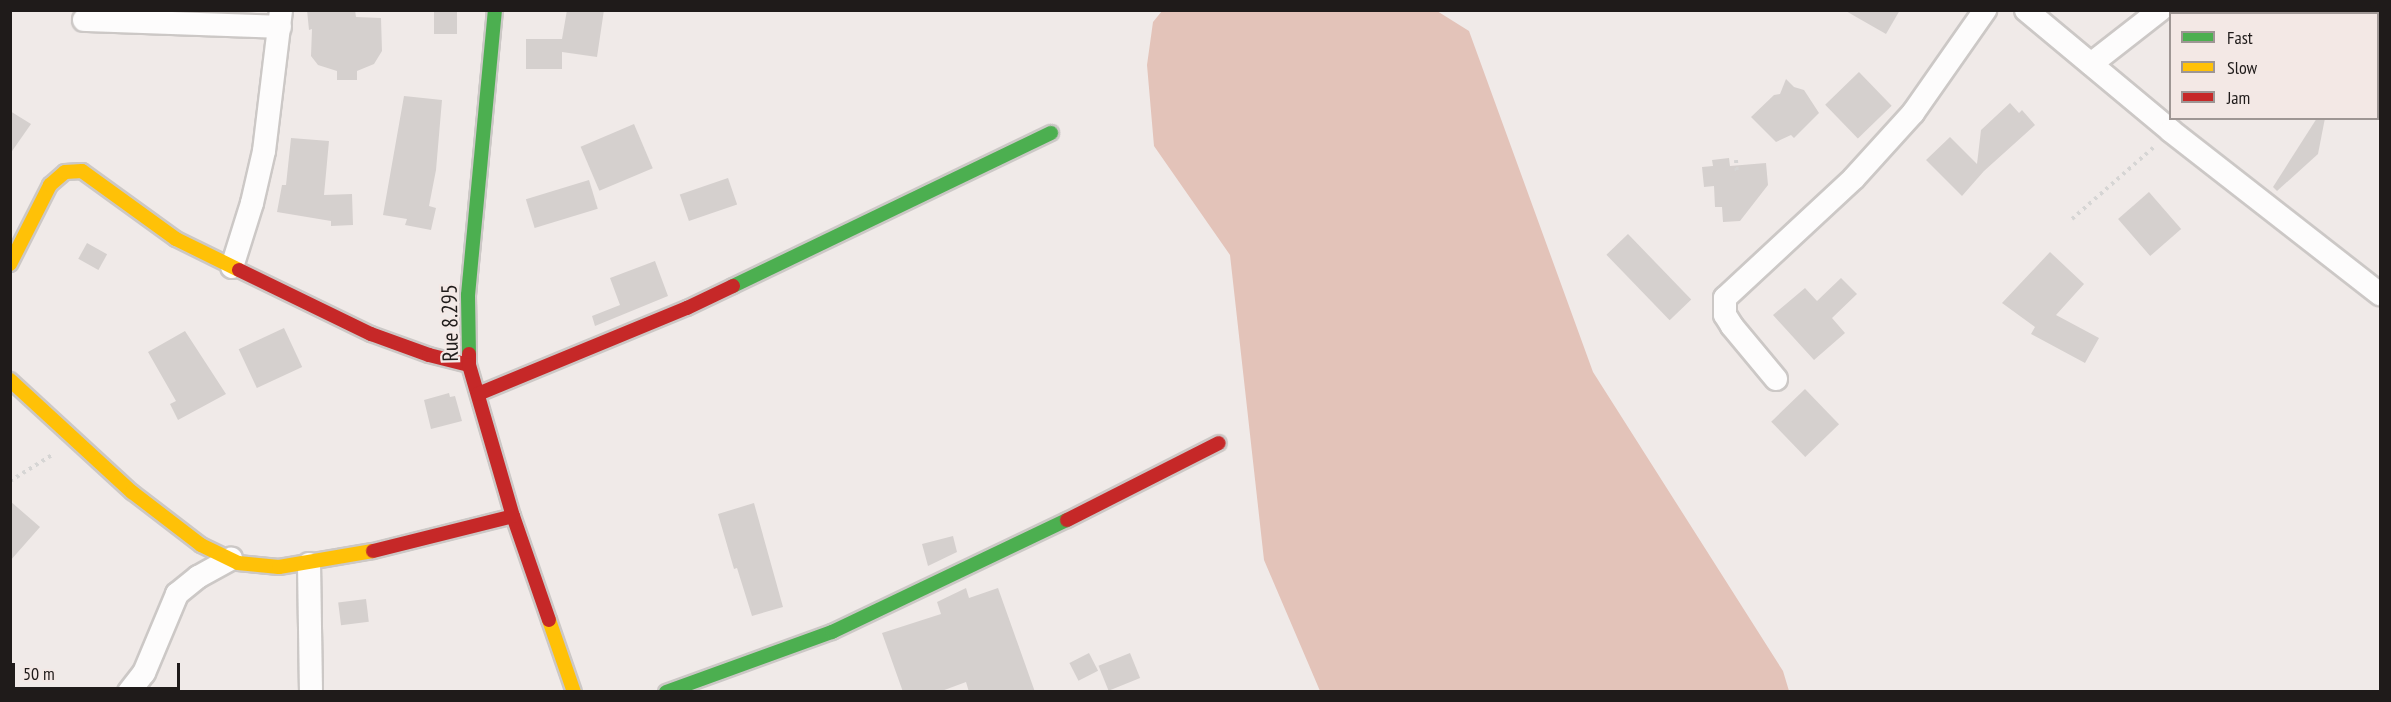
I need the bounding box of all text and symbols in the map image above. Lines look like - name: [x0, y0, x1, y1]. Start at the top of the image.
- legend: [2169, 12, 2379, 120]
- text: Fast: [2227, 26, 2253, 49]
- text: Slow: [2227, 56, 2257, 79]
- text: Jam: [2227, 86, 2250, 109]
- street label: Rue 8.295: [436, 284, 464, 362]
- scale bar: [15, 651, 183, 689]
- text: 50 m: [23, 662, 55, 685]

